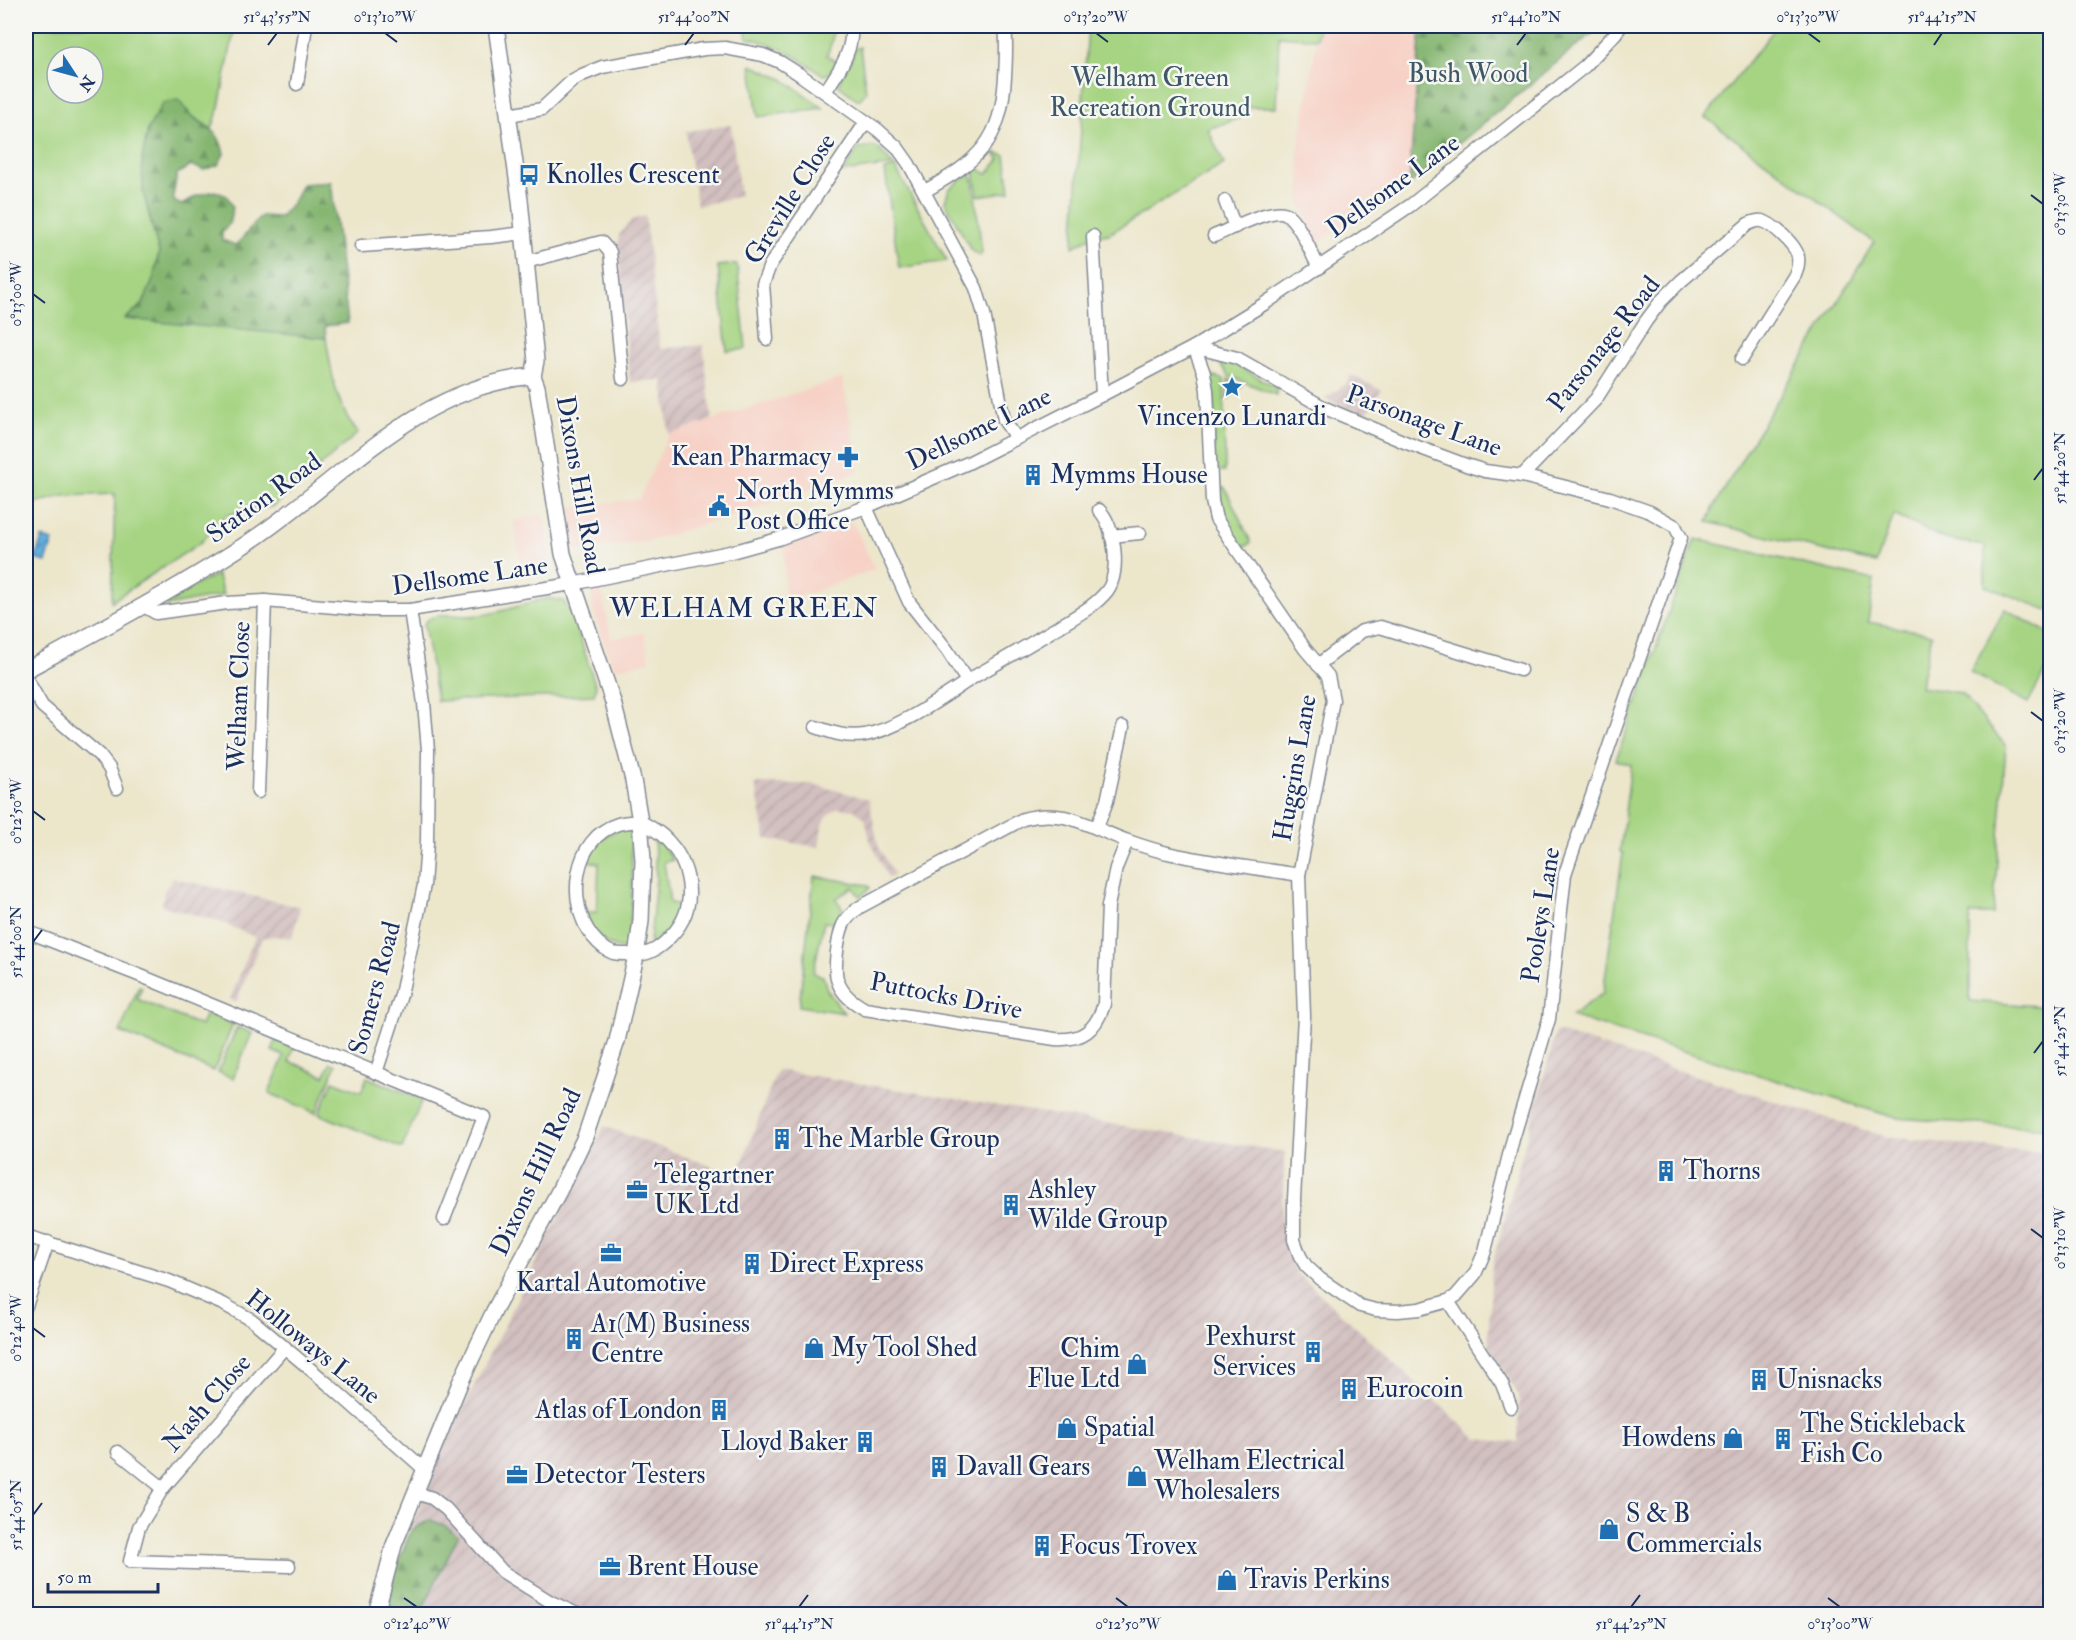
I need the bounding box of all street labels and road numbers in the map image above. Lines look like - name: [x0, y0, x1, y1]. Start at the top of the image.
- street label: Dellsome Lane: [1320, 127, 1466, 245]
- street label: Greville Close: [737, 128, 843, 270]
- street label: Parsonage Road: [1541, 269, 1667, 418]
- street label: Parsonage Lane: [1342, 378, 1506, 464]
- street label: Dellsome Lane: [901, 380, 1057, 478]
- street label: Dixons Hill Road: [549, 393, 612, 577]
- street label: Station Road: [200, 445, 328, 550]
- street label: Dellsome Lane: [390, 549, 550, 603]
- street label: Welham Close: [220, 621, 258, 772]
- street label: Huggins Lane: [1266, 692, 1324, 844]
- street label: Pooleys Lane: [1515, 845, 1567, 985]
- street label: Somers Road: [342, 918, 408, 1058]
- street label: Puttocks Drive: [867, 966, 1025, 1026]
- street label: Dixons Hill Road: [483, 1083, 589, 1261]
- street label: Holloways Lane: [239, 1283, 387, 1411]
- street label: Nash Close: [156, 1347, 258, 1458]

